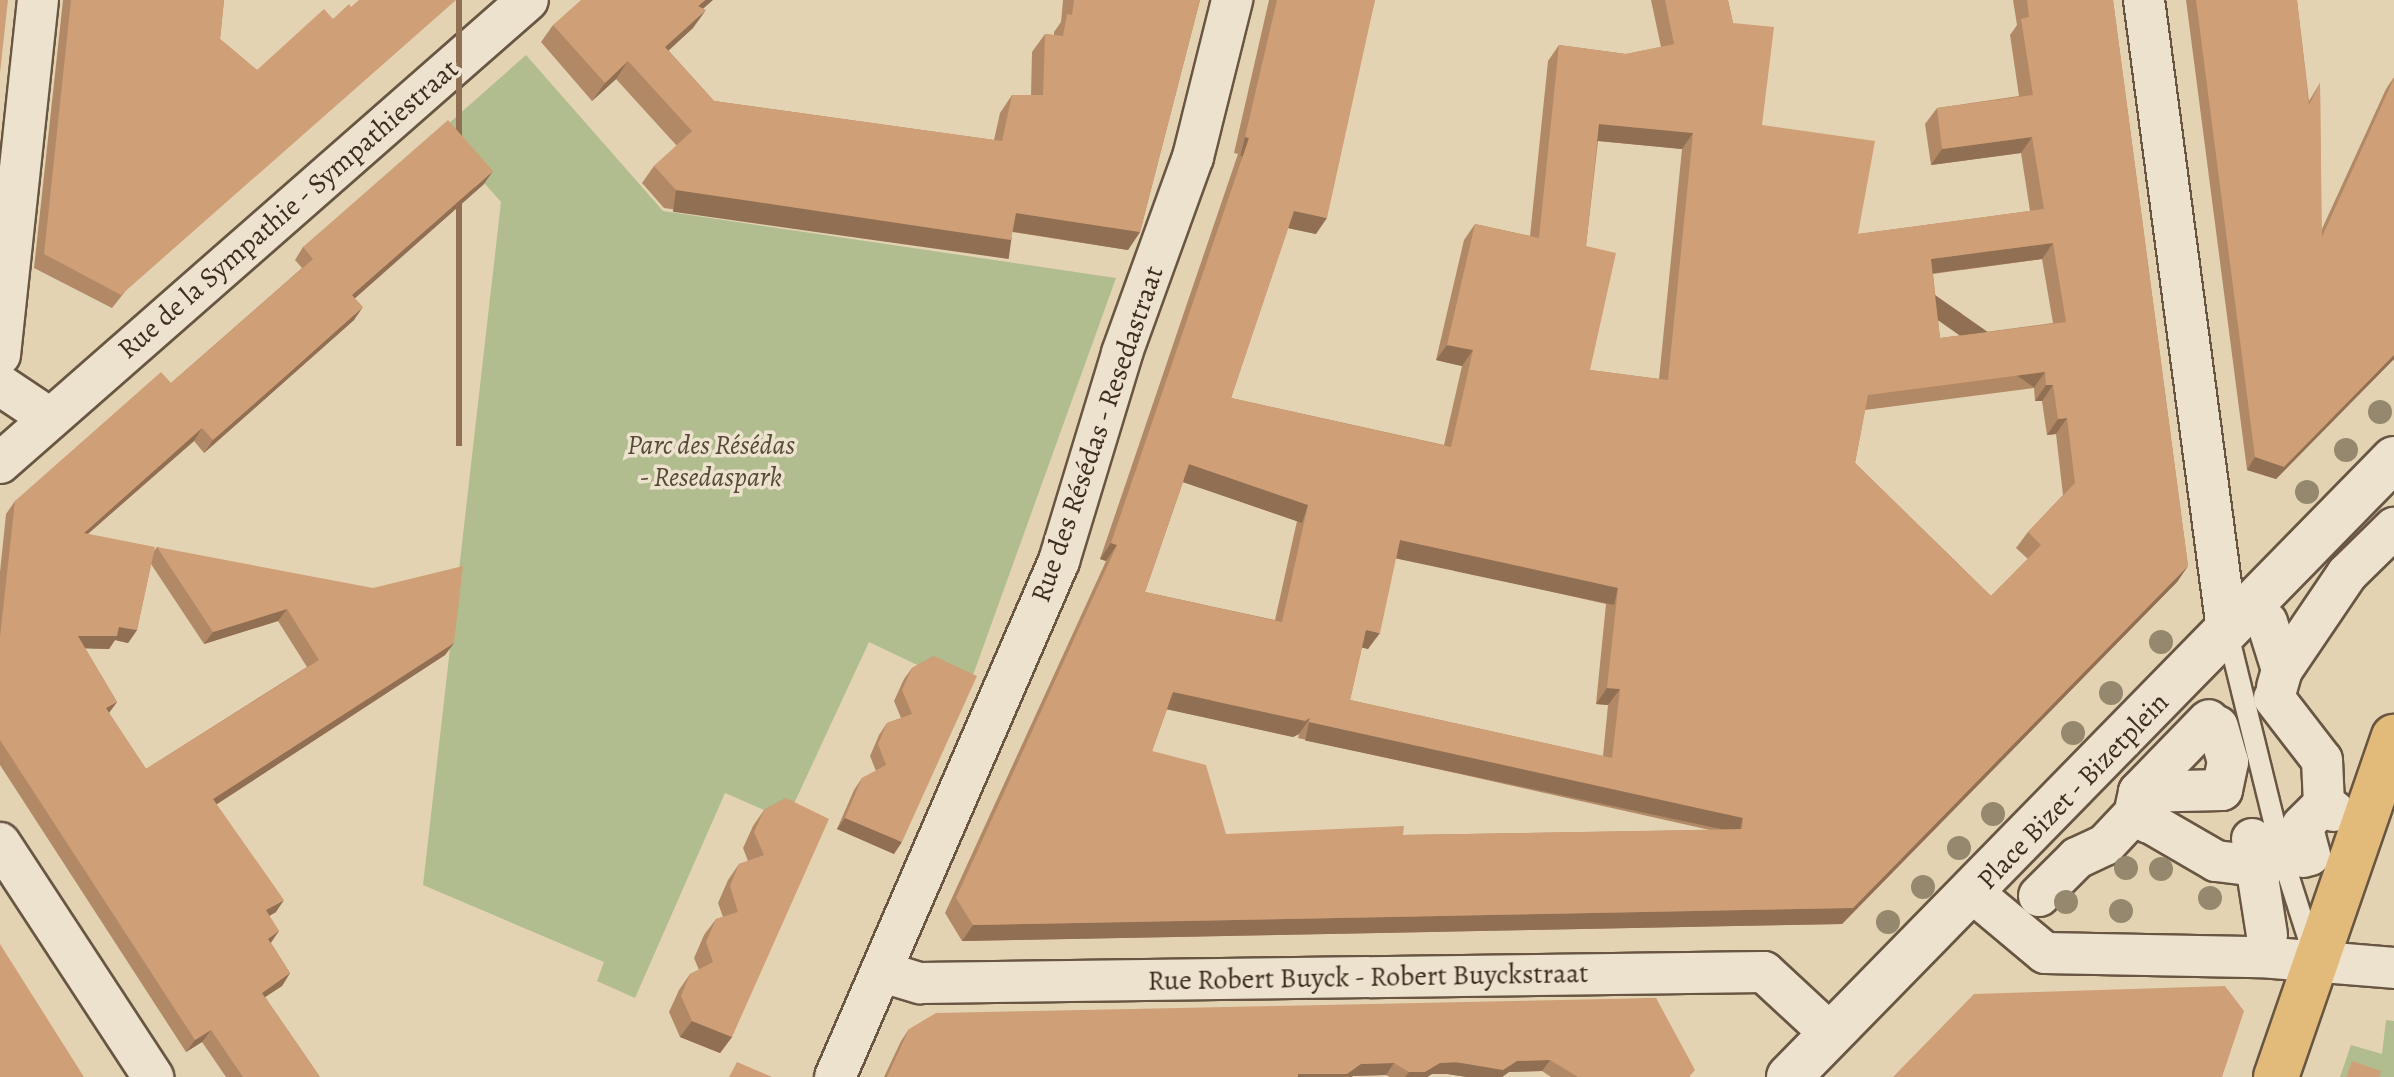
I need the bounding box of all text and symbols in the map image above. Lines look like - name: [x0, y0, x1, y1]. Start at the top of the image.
- street label: Rue de la Sympathie - Sympathiestraat: [111, 52, 465, 366]
- street label: Rue des Résédas - Resedastraat: [1023, 261, 1171, 607]
- park label: Parc des Résédas - Resedaspark: [627, 428, 795, 494]
- street label: Place Bizet - Bizetplein: [1970, 685, 2176, 897]
- street label: Rue Robert Buyck - Robert Buyckstraat: [1147, 956, 1589, 998]

